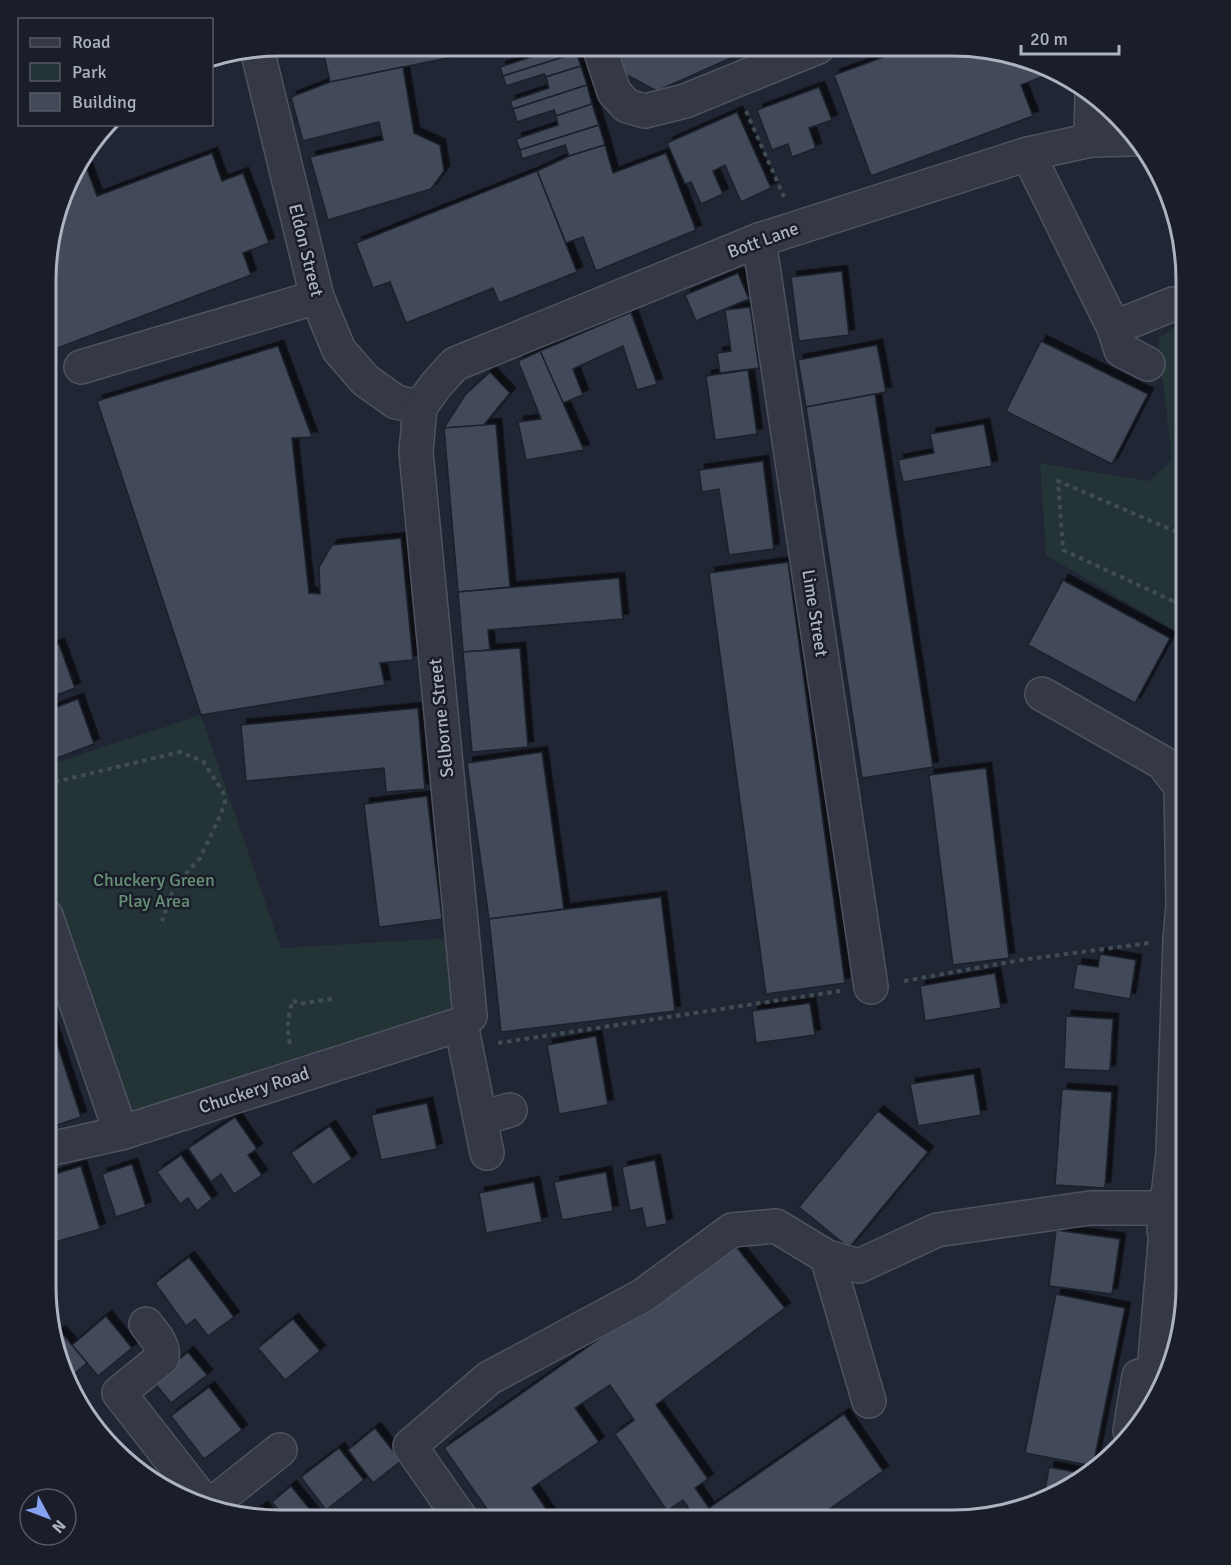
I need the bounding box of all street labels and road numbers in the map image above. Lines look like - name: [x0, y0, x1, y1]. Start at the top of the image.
- street label: Eldon Street: [284, 201, 328, 299]
- street label: Bott Lane: [725, 217, 801, 263]
- street label: Lime Street: [797, 568, 833, 658]
- street label: Selborne Street: [424, 657, 458, 779]
- street label: Chuckery Road: [196, 1062, 312, 1118]

